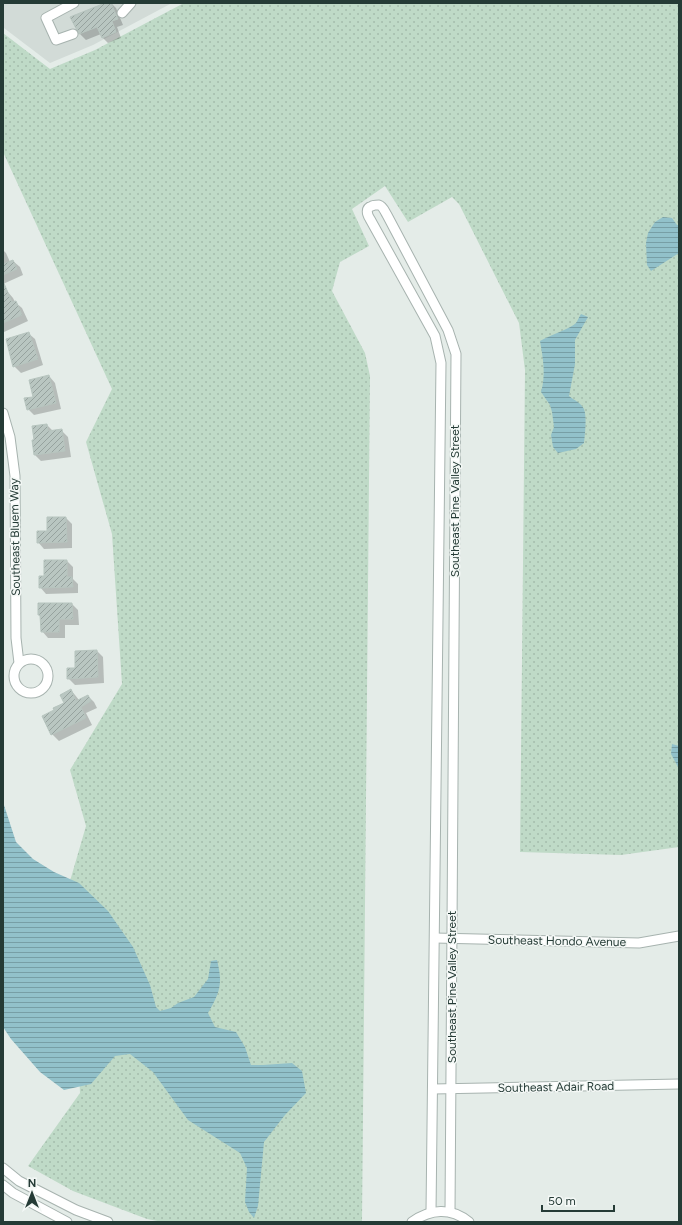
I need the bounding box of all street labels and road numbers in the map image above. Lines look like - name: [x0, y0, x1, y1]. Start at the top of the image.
- street label: Southeast Pine Valley Street: [448, 424, 462, 577]
- street label: Southeast Bluem Way: [7, 477, 23, 596]
- street label: Southeast Pine Valley Street: [445, 910, 459, 1063]
- street label: Southeast Hondo Avenue: [488, 933, 627, 949]
- street label: Southeast Adair Road: [498, 1079, 614, 1095]

